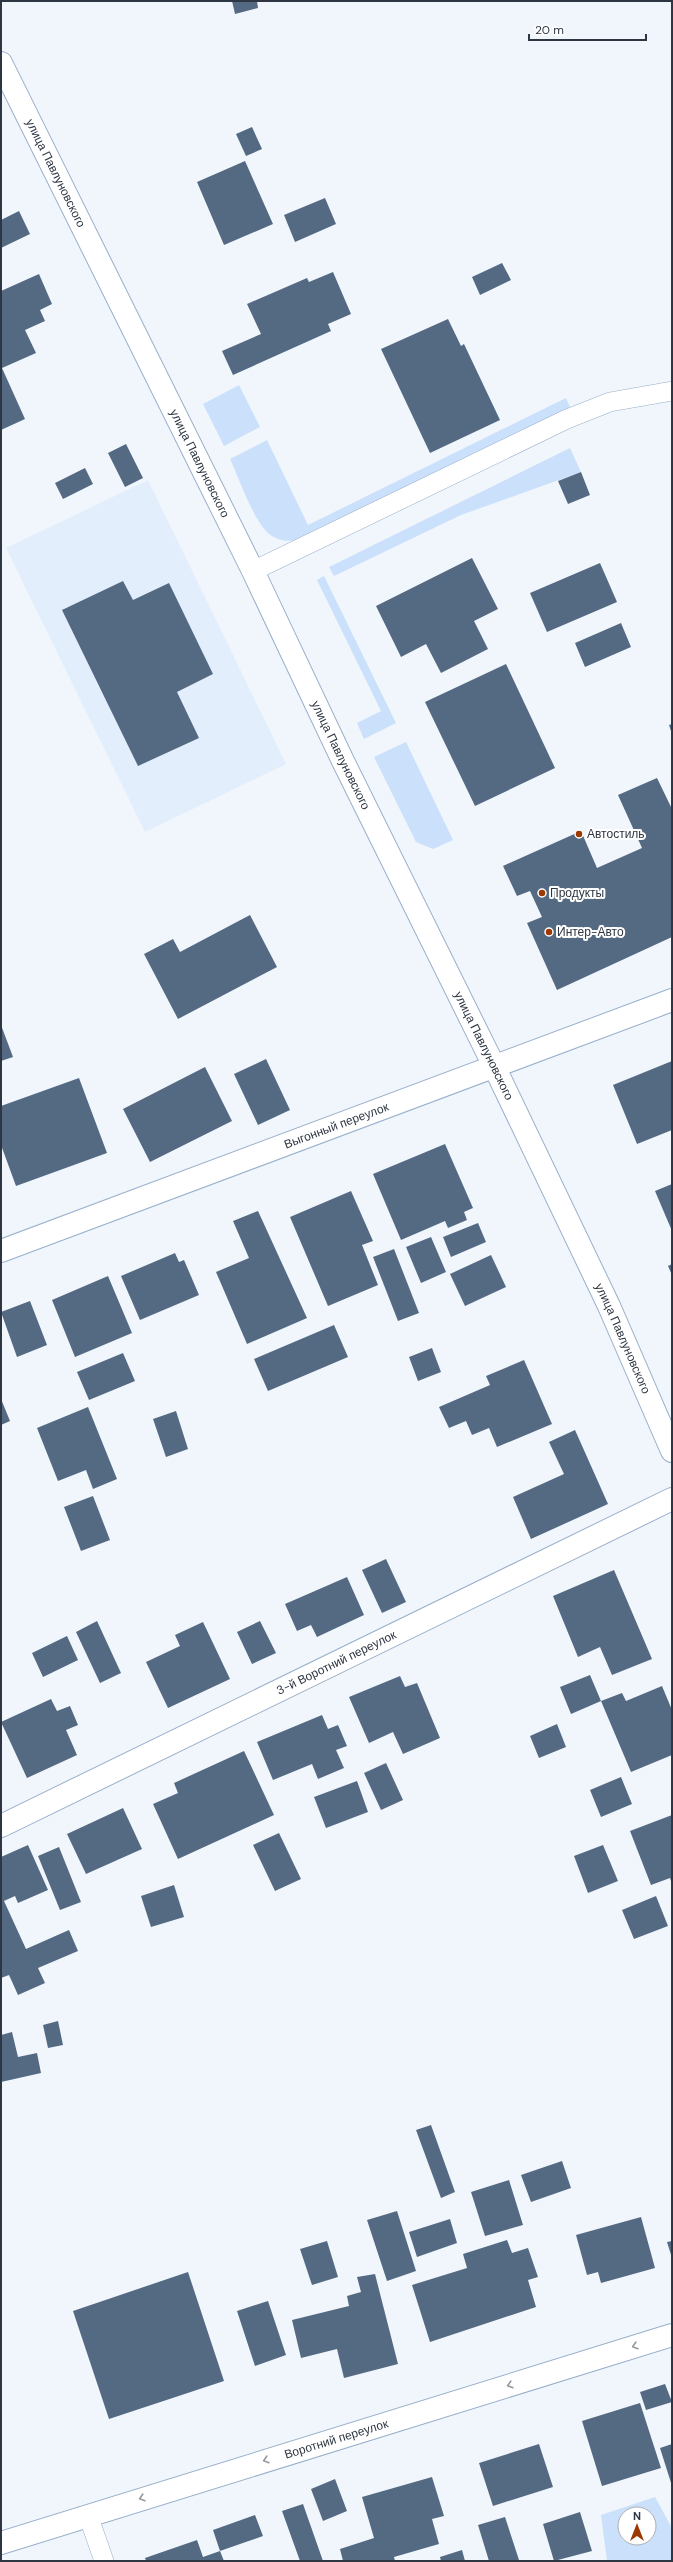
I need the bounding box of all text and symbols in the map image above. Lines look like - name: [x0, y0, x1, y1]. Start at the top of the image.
- scale bar: [529, 16, 646, 42]
- text: 20 m: [535, 22, 564, 38]
- street label: улица Павлуновского: [22, 116, 89, 230]
- street label: улица Павлуновского: [166, 407, 233, 521]
- street label: улица Павлуновского: [308, 698, 374, 813]
- place label: Автостиль: [587, 826, 645, 842]
- marker: Автостиль: [574, 829, 584, 839]
- place label: Продукты: [550, 885, 604, 901]
- marker: Продукты: [537, 888, 547, 898]
- place label: Интер-Авто: [557, 924, 624, 940]
- marker: Интер-Авто: [544, 927, 554, 937]
- street label: улица Павлуновского: [450, 989, 517, 1103]
- street label: Выгонный переулок: [282, 1098, 392, 1152]
- street label: улица Павлуновского: [591, 1281, 654, 1396]
- street label: 3-й Воротний переулок: [274, 1626, 400, 1699]
- one-way arrow: [631, 2342, 638, 2350]
- one-way arrow: [507, 2380, 514, 2389]
- street label: Воротний переулок: [282, 2415, 391, 2463]
- one-way arrow: [262, 2455, 269, 2464]
- one-way arrow: [138, 2493, 145, 2502]
- north arrow: [617, 2506, 657, 2546]
- text: N: [633, 2509, 641, 2523]

